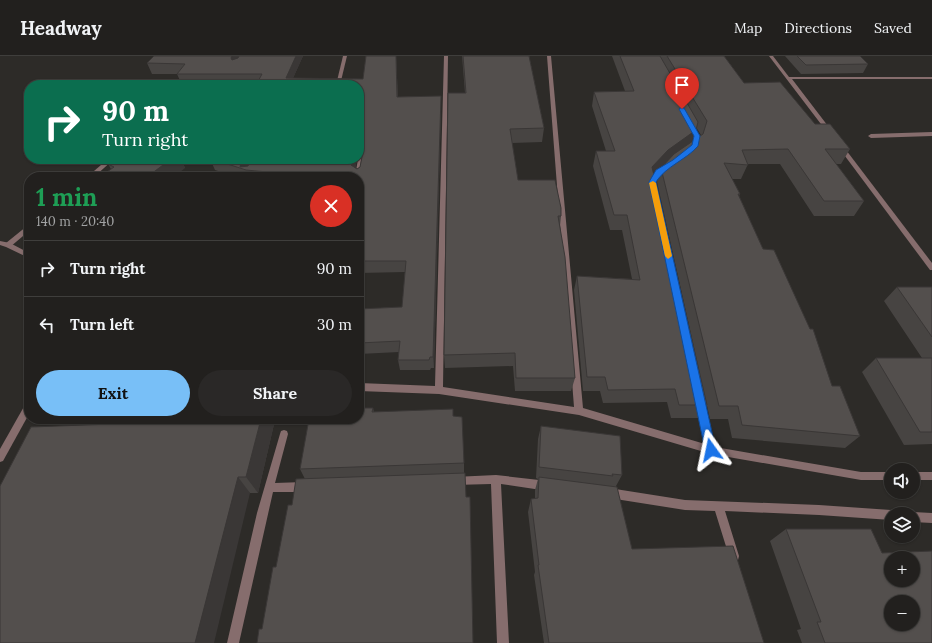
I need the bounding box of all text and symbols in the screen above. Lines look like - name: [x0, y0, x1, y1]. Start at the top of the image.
- text: Headway: [20, 16, 102, 40]
- text: Map: [734, 19, 762, 37]
- text: Directions: [784, 19, 852, 37]
- text: Saved: [874, 19, 912, 37]
- pin: [665, 68, 699, 109]
- icon: arrive: [671, 74, 693, 96]
- text: 90 m: [102, 93, 169, 129]
- icon: right: [36, 96, 88, 148]
- text: Turn right: [102, 128, 188, 151]
- text: 1 min: [36, 182, 97, 213]
- button: close: [310, 185, 352, 227]
- text: 140 m · 20:40: [36, 213, 114, 230]
- icon: right: [36, 258, 58, 280]
- text: Turn right: [70, 259, 146, 278]
- text: 90 m: [317, 259, 352, 278]
- icon: left: [36, 314, 58, 336]
- text: Turn left: [70, 315, 134, 334]
- text: 30 m: [317, 315, 352, 334]
- button: Exit: [36, 370, 190, 416]
- button: Share: [198, 370, 352, 416]
- position arrow: [690, 429, 732, 471]
- map controls: [884, 463, 920, 631]
- button: sound: [884, 463, 920, 499]
- button: layers: [884, 507, 920, 543]
- button: +: [884, 551, 920, 587]
- button: −: [884, 595, 920, 631]

